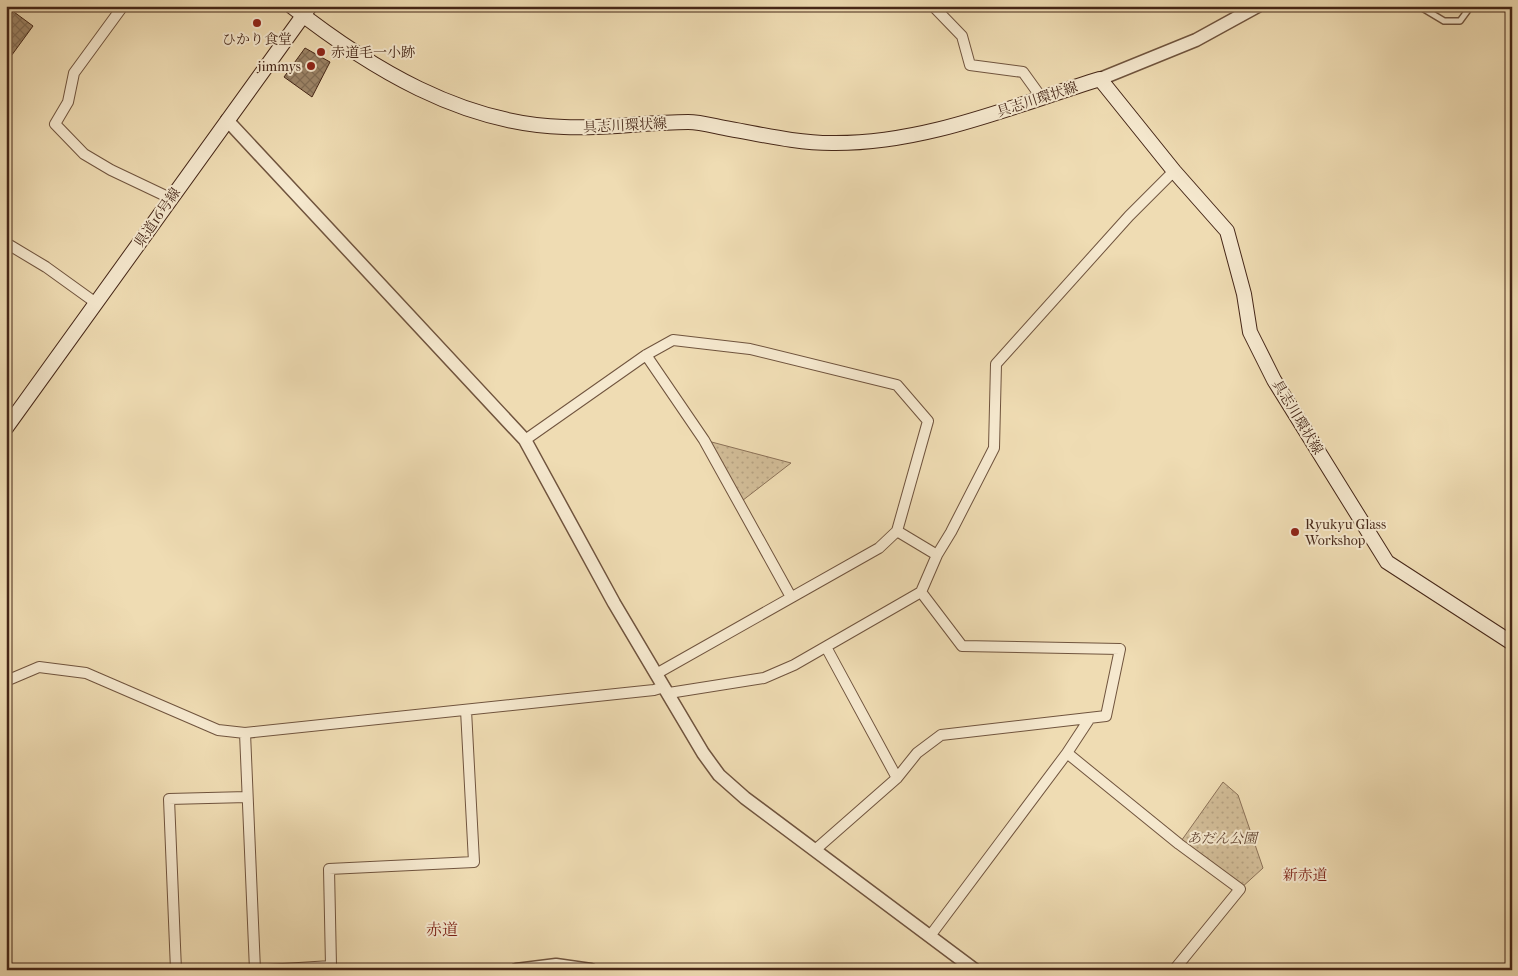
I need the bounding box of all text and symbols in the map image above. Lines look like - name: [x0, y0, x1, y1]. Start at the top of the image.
- marker: ひかり食堂: [251, 17, 263, 29]
- place label: ひかり食堂: [222, 31, 292, 48]
- place label: 赤道毛一小跡: [331, 44, 415, 61]
- marker: 赤道毛一小跡: [315, 46, 327, 58]
- place label: jimmys: [256, 58, 301, 75]
- marker: jimmys: [305, 60, 317, 72]
- street label: 具志川環状線: [995, 78, 1080, 121]
- street label: 具志川環状線: [583, 115, 667, 136]
- street label: 県道16号線: [131, 184, 184, 250]
- street label: 具志川環状線: [1269, 377, 1326, 458]
- place label: Ryukyu Glass Workshop: [1304, 516, 1386, 549]
- marker: Ryukyu Glass Workshop: [1289, 526, 1301, 538]
- park label: あだん公園: [1187, 830, 1259, 847]
- district label: 新赤道: [1282, 866, 1328, 884]
- district label: 赤道: [426, 920, 458, 939]

